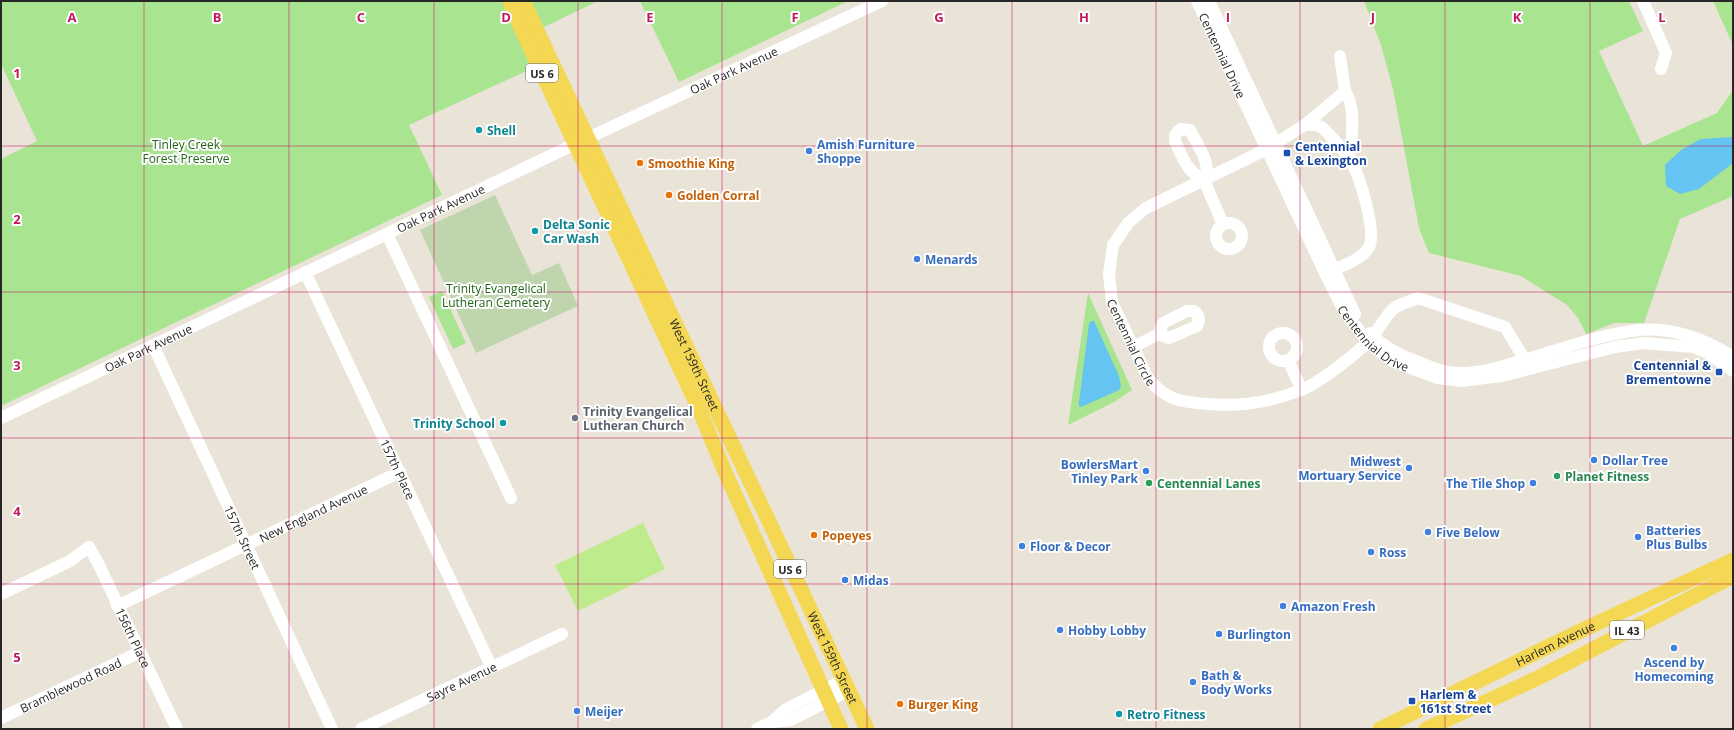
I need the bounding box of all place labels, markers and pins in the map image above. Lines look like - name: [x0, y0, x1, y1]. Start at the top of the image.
- place label: Shell: [487, 122, 516, 139]
- marker: Shell: [474, 125, 484, 135]
- place label: Amish Furniture Shoppe: [817, 136, 915, 167]
- place label: Centennial & Lexington: [1295, 138, 1367, 169]
- marker: Amish Furniture Shoppe: [804, 146, 814, 156]
- marker: Centennial & Lexington: [1282, 148, 1292, 158]
- place label: Smoothie King: [648, 155, 735, 172]
- marker: Smoothie King: [635, 158, 645, 168]
- place label: Golden Corral: [677, 187, 759, 204]
- marker: Golden Corral: [664, 190, 674, 200]
- place label: Delta Sonic Car Wash: [543, 216, 610, 247]
- marker: Delta Sonic Car Wash: [530, 226, 540, 236]
- place label: Menards: [925, 251, 978, 268]
- marker: Menards: [912, 254, 922, 264]
- place label: Centennial & Brementowne: [1626, 357, 1711, 388]
- marker: Centennial & Brementowne: [1714, 367, 1724, 377]
- place label: Trinity Evangelical Lutheran Church: [583, 403, 693, 434]
- marker: Trinity Evangelical Lutheran Church: [570, 413, 580, 423]
- place label: Trinity School: [413, 415, 495, 432]
- marker: Trinity School: [498, 418, 508, 428]
- place label: Dollar Tree: [1602, 452, 1668, 469]
- place label: Midwest Mortuary Service: [1298, 453, 1401, 484]
- marker: Dollar Tree: [1589, 455, 1599, 465]
- place label: BowlersMart Tinley Park: [1061, 456, 1139, 487]
- marker: Midwest Mortuary Service: [1404, 463, 1414, 473]
- marker: BowlersMart Tinley Park: [1141, 466, 1151, 476]
- place label: Planet Fitness: [1565, 468, 1649, 485]
- marker: Planet Fitness: [1552, 471, 1562, 481]
- place label: Centennial Lanes: [1157, 475, 1260, 492]
- place label: The Tile Shop: [1446, 475, 1525, 492]
- marker: Centennial Lanes: [1144, 478, 1154, 488]
- marker: The Tile Shop: [1528, 478, 1538, 488]
- place label: Batteries Plus Bulbs: [1646, 522, 1707, 553]
- place label: Five Below: [1436, 524, 1501, 541]
- place label: Popeyes: [822, 527, 872, 544]
- marker: Five Below: [1423, 527, 1433, 537]
- marker: Popeyes: [809, 530, 819, 540]
- marker: Batteries Plus Bulbs: [1633, 532, 1643, 542]
- place label: Floor & Decor: [1030, 538, 1111, 555]
- marker: Floor & Decor: [1017, 541, 1027, 551]
- place label: Ross: [1379, 544, 1406, 561]
- marker: Ross: [1366, 547, 1376, 557]
- place label: Midas: [853, 572, 889, 589]
- marker: Midas: [840, 575, 850, 585]
- place label: Amazon Fresh: [1291, 598, 1376, 615]
- marker: Amazon Fresh: [1278, 601, 1288, 611]
- place label: Hobby Lobby: [1068, 622, 1146, 639]
- marker: Hobby Lobby: [1055, 625, 1065, 635]
- place label: Burlington: [1227, 626, 1291, 643]
- marker: Burlington: [1214, 629, 1224, 639]
- marker: Ascend by Homecoming: [1669, 643, 1679, 653]
- place label: Ascend by Homecoming: [1634, 654, 1714, 685]
- place label: Bath & Body Works: [1201, 667, 1272, 698]
- marker: Bath & Body Works: [1188, 677, 1198, 687]
- place label: Harlem & 161st Street: [1420, 686, 1492, 717]
- place label: Burger King: [908, 696, 978, 713]
- marker: Harlem & 161st Street: [1407, 696, 1417, 706]
- marker: Burger King: [895, 699, 905, 709]
- place label: Meijer: [585, 703, 624, 720]
- marker: Meijer: [572, 706, 582, 716]
- place label: Retro Fitness: [1127, 706, 1206, 723]
- marker: Retro Fitness: [1114, 709, 1124, 719]

